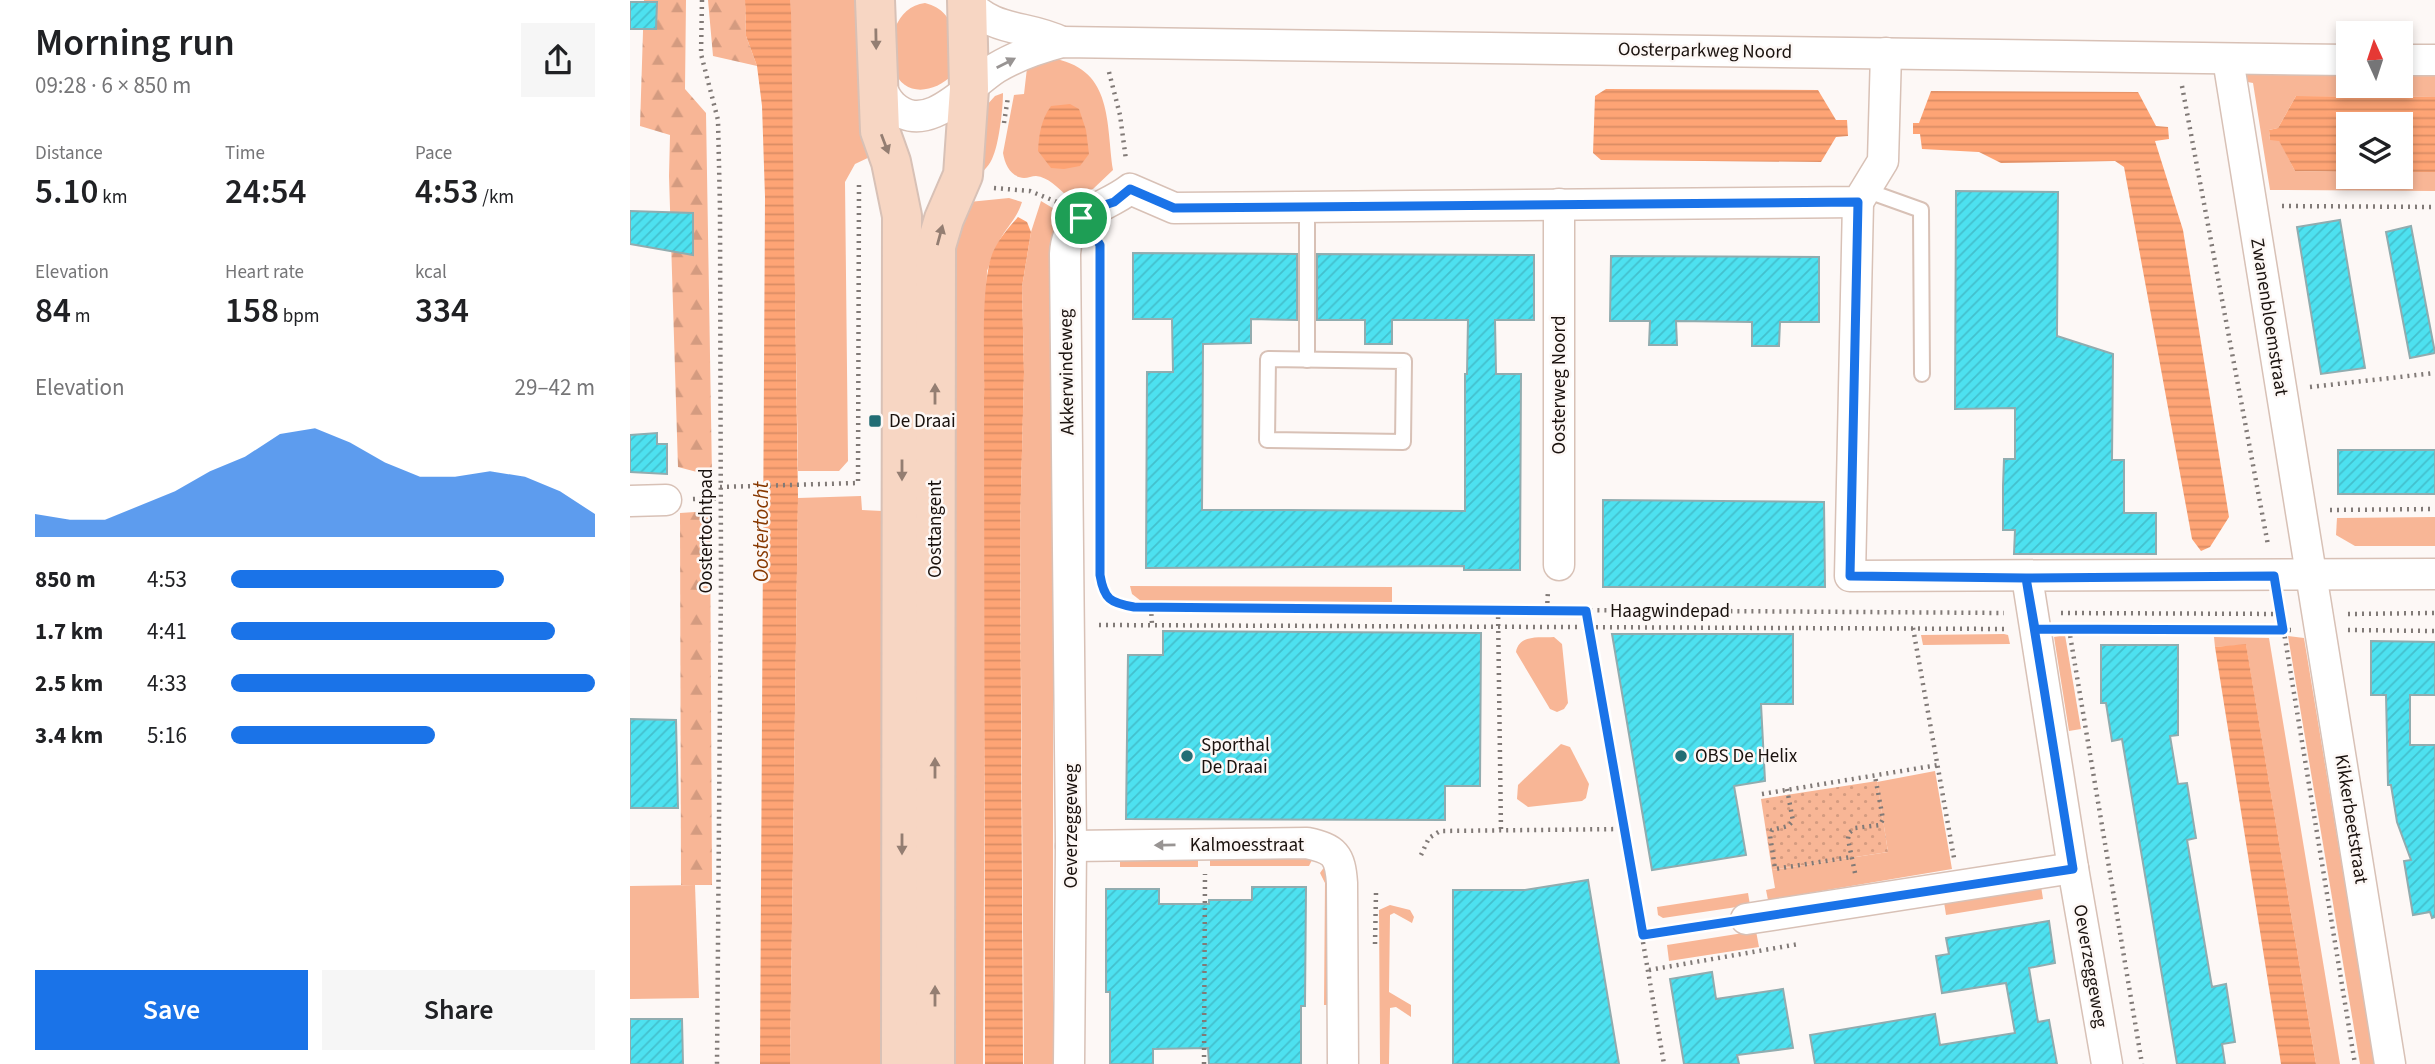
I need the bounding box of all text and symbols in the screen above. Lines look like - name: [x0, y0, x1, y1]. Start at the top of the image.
- text: Morning run: [35, 16, 235, 70]
- north arrow: [2336, 21, 2413, 98]
- map controls: [2336, 21, 2413, 189]
- button: share: [521, 23, 595, 97]
- one-way arrow: [870, 28, 881, 50]
- street label: Oosterparkweg Noord: [1618, 36, 1792, 66]
- one-way arrow: [996, 58, 1016, 69]
- text: 09:28 · 6 × 850 m: [35, 69, 191, 102]
- button: layers: [2336, 112, 2413, 189]
- one-way arrow: [880, 134, 891, 155]
- text: Distance: [35, 140, 103, 167]
- text: Time: [225, 140, 265, 167]
- text: Pace: [415, 140, 452, 167]
- text: 5.10: [35, 167, 99, 217]
- text: 24:54: [225, 167, 306, 217]
- text: 4:53: [415, 167, 479, 217]
- text: km: [99, 184, 127, 211]
- text: /km: [479, 184, 514, 211]
- pin: [1051, 188, 1111, 248]
- icon: arrive: [1062, 199, 1100, 237]
- one-way arrow: [935, 224, 945, 245]
- street label: Zwanenbloemstraat: [2243, 236, 2295, 398]
- text: Elevation: [35, 259, 109, 286]
- text: Heart rate: [225, 259, 304, 286]
- text: kcal: [415, 259, 447, 286]
- text: 84: [35, 286, 71, 336]
- text: 158: [225, 286, 279, 336]
- text: 334: [415, 286, 469, 336]
- text: m: [71, 303, 90, 330]
- text: bpm: [279, 303, 319, 330]
- street label: Akkerwindeweg: [1052, 308, 1082, 435]
- street label: Oosterweg Noord: [1546, 315, 1573, 455]
- text: Elevation: [35, 371, 125, 404]
- text: 29–42 m: [515, 371, 595, 404]
- one-way arrow: [929, 383, 941, 405]
- place label: De Draai: [889, 408, 956, 435]
- marker: De Draai: [867, 413, 883, 429]
- one-way arrow: [896, 459, 908, 481]
- street label: Oostertochtpad: [693, 469, 720, 593]
- street label: Oosttangent: [922, 479, 949, 578]
- water label: Oostertocht: [746, 480, 776, 582]
- text: 850 m: [35, 563, 96, 596]
- text: 4:53: [147, 563, 187, 596]
- street label: Haagwindepad: [1610, 598, 1730, 625]
- text: 1.7 km: [35, 615, 103, 648]
- text: 4:41: [147, 615, 187, 648]
- text: 2.5 km: [35, 667, 103, 700]
- text: 4:33: [147, 667, 187, 700]
- text: 3.4 km: [35, 719, 103, 752]
- text: 5:16: [147, 719, 187, 752]
- place label: Sporthal De Draai: [1201, 732, 1270, 781]
- place label: OBS De Helix: [1695, 743, 1798, 770]
- marker: Sporthal De Draai: [1179, 748, 1195, 764]
- marker: OBS De Helix: [1673, 748, 1689, 764]
- street label: Kikkerbeetstraat: [2327, 752, 2375, 886]
- one-way arrow: [929, 757, 941, 779]
- street label: Oeverzeggeweg: [1058, 763, 1085, 888]
- street label: Kalmoesstraat: [1190, 832, 1305, 859]
- one-way arrow: [896, 834, 908, 856]
- one-way arrow: [1154, 839, 1176, 851]
- street label: Oeverzeggeweg: [2066, 902, 2114, 1030]
- button: Save: [35, 970, 308, 1050]
- button: Share: [322, 970, 595, 1050]
- one-way arrow: [929, 985, 941, 1007]

